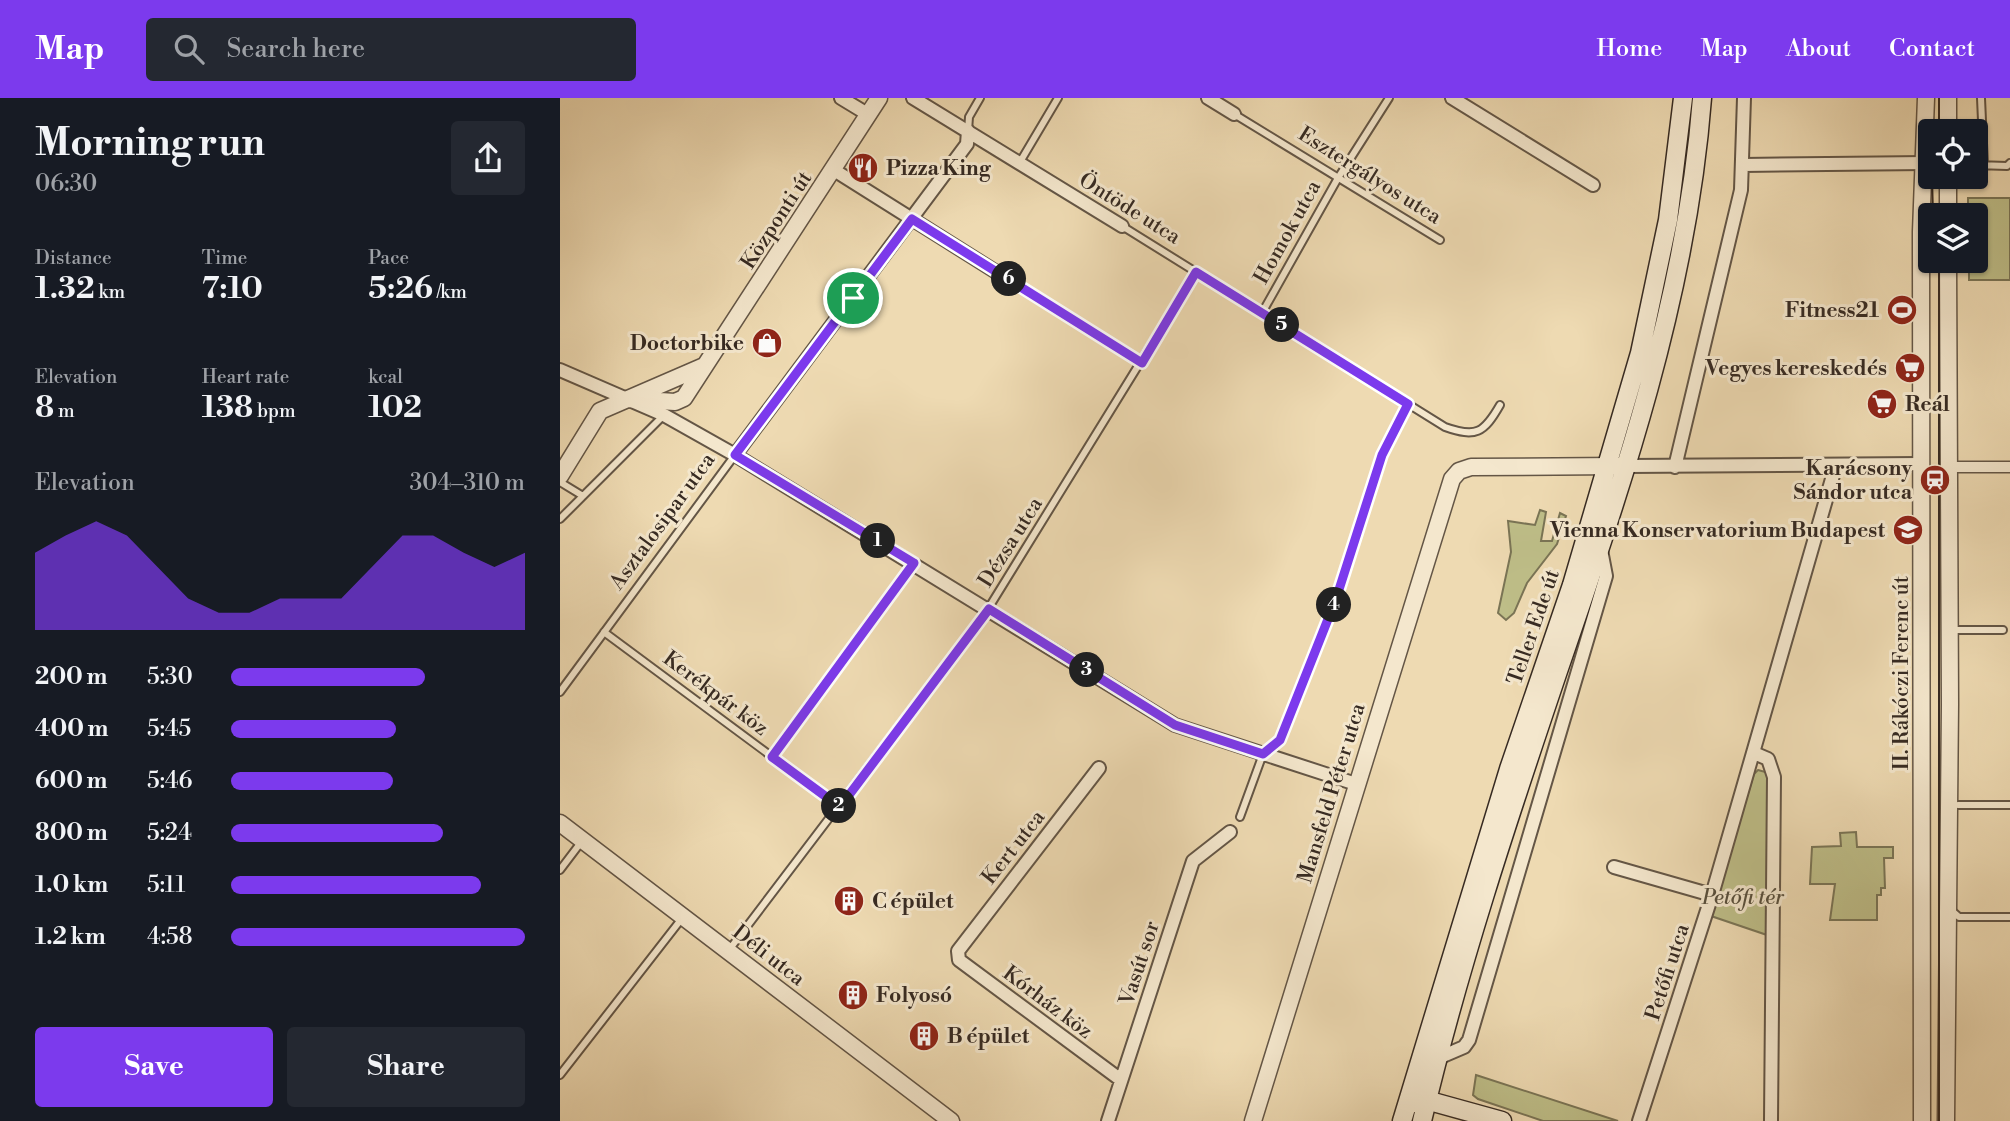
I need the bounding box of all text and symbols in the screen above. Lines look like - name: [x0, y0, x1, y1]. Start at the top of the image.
- search box: [146, 18, 636, 81]
- text: Map: [35, 29, 104, 70]
- icon: search: [170, 30, 208, 68]
- text: Search here: [226, 33, 365, 65]
- text: Home: [1597, 34, 1662, 64]
- text: Map: [1700, 34, 1748, 64]
- text: About: [1786, 34, 1851, 64]
- text: Contact: [1889, 34, 1975, 64]
- map controls: [1918, 119, 1988, 273]
- button: locate: [1918, 119, 1988, 189]
- text: Morning run: [35, 120, 265, 167]
- button: share: [451, 121, 525, 195]
- street label: Esztergályos utca: [1293, 121, 1446, 230]
- restaurant icon: Pizza King: [846, 151, 880, 185]
- place label: Pizza King: [886, 156, 992, 182]
- street label: Központi út: [736, 166, 818, 274]
- street label: Öntöde utca: [1074, 166, 1187, 251]
- text: 06:30: [35, 170, 97, 198]
- street label: Homok utca: [1249, 176, 1327, 289]
- button: layers: [1918, 203, 1988, 273]
- text: Distance: [35, 246, 112, 270]
- text: Time: [202, 246, 247, 270]
- text: Pace: [368, 246, 409, 270]
- pin: 6: [992, 262, 1026, 296]
- text: 6: [1003, 266, 1014, 290]
- pin: [823, 268, 883, 328]
- text: 1.32: [35, 270, 95, 308]
- text: 7:10: [202, 270, 263, 308]
- text: 5:26: [368, 270, 433, 308]
- icon: arrive: [834, 279, 872, 317]
- text: km: [95, 280, 125, 304]
- text: /km: [433, 280, 467, 304]
- sports icon: Fitness21: [1885, 293, 1919, 327]
- place label: Fitness21: [1785, 298, 1879, 324]
- pin: 5: [1264, 308, 1300, 342]
- text: 5: [1276, 312, 1287, 336]
- shop icon: Doctorbike: [750, 326, 784, 360]
- place label: Doctorbike: [630, 331, 744, 357]
- supermarket icon: Vegyes kereskedés: [1893, 351, 1927, 385]
- place label: Vegyes kereskedés: [1705, 356, 1887, 382]
- text: Elevation: [35, 365, 117, 389]
- text: Heart rate: [202, 365, 289, 389]
- text: kcal: [368, 365, 403, 389]
- supermarket icon: Reál: [1865, 387, 1899, 421]
- text: 8: [35, 389, 54, 427]
- text: 138: [202, 389, 253, 427]
- text: 102: [368, 389, 422, 427]
- place label: Reál: [1905, 392, 1950, 418]
- text: m: [54, 399, 75, 423]
- text: bpm: [253, 399, 296, 423]
- street label: Asztalosipar utca: [604, 448, 721, 596]
- place label: Karácsony Sándor utca: [1794, 456, 1913, 506]
- station icon: Karácsony Sándor utca: [1918, 463, 1952, 497]
- text: Elevation: [35, 469, 135, 497]
- text: 304–310 m: [410, 469, 525, 497]
- street label: Dézsa utca: [973, 492, 1049, 592]
- school or university icon: Vienna Konservatorium Budapest: [1891, 513, 1925, 547]
- place label: Vienna Konservatorium Budapest: [1549, 518, 1886, 544]
- pin: 1: [860, 524, 896, 558]
- text: 1: [873, 528, 882, 552]
- street label: Teller Ede út: [1502, 566, 1566, 689]
- street label: II. Rákóczi Ferenc út: [1889, 575, 1915, 770]
- pin: 4: [1316, 588, 1352, 622]
- text: 4: [1327, 592, 1340, 616]
- street label: Kerékpár köz: [658, 646, 773, 742]
- pin: 3: [1070, 652, 1104, 688]
- text: 3: [1081, 657, 1092, 681]
- text: 200 m: [35, 663, 107, 691]
- text: 5:30: [147, 663, 193, 691]
- street label: Mansfeld Péter utca: [1292, 700, 1372, 886]
- text: 400 m: [35, 715, 108, 743]
- text: 5:45: [147, 715, 191, 743]
- text: 600 m: [35, 767, 108, 795]
- text: 5:46: [147, 767, 193, 795]
- pin: 2: [822, 788, 856, 824]
- text: 2: [833, 793, 844, 817]
- street label: Kert utca: [977, 805, 1051, 890]
- text: 800 m: [35, 819, 108, 847]
- text: 5:24: [147, 819, 192, 847]
- text: 1.0 km: [35, 871, 108, 899]
- text: 5:11: [147, 871, 185, 899]
- building icon: C épület: [832, 884, 866, 918]
- park label: Petőfi tér: [1701, 885, 1785, 911]
- place label: C épület: [872, 889, 954, 915]
- street label: Vasút sor: [1114, 918, 1166, 1010]
- street label: Déli utca: [727, 919, 810, 992]
- street label: Petőfi utca: [1640, 920, 1696, 1024]
- text: 1.2 km: [35, 923, 106, 951]
- text: 4:58: [147, 923, 193, 951]
- street label: Kórház köz: [997, 961, 1097, 1045]
- building icon: Folyosó: [836, 978, 870, 1012]
- place label: Folyosó: [876, 983, 952, 1009]
- building icon: B épület: [907, 1019, 941, 1053]
- place label: B épület: [947, 1024, 1030, 1050]
- button: Save: [35, 1027, 273, 1107]
- button: Share: [287, 1027, 525, 1107]

